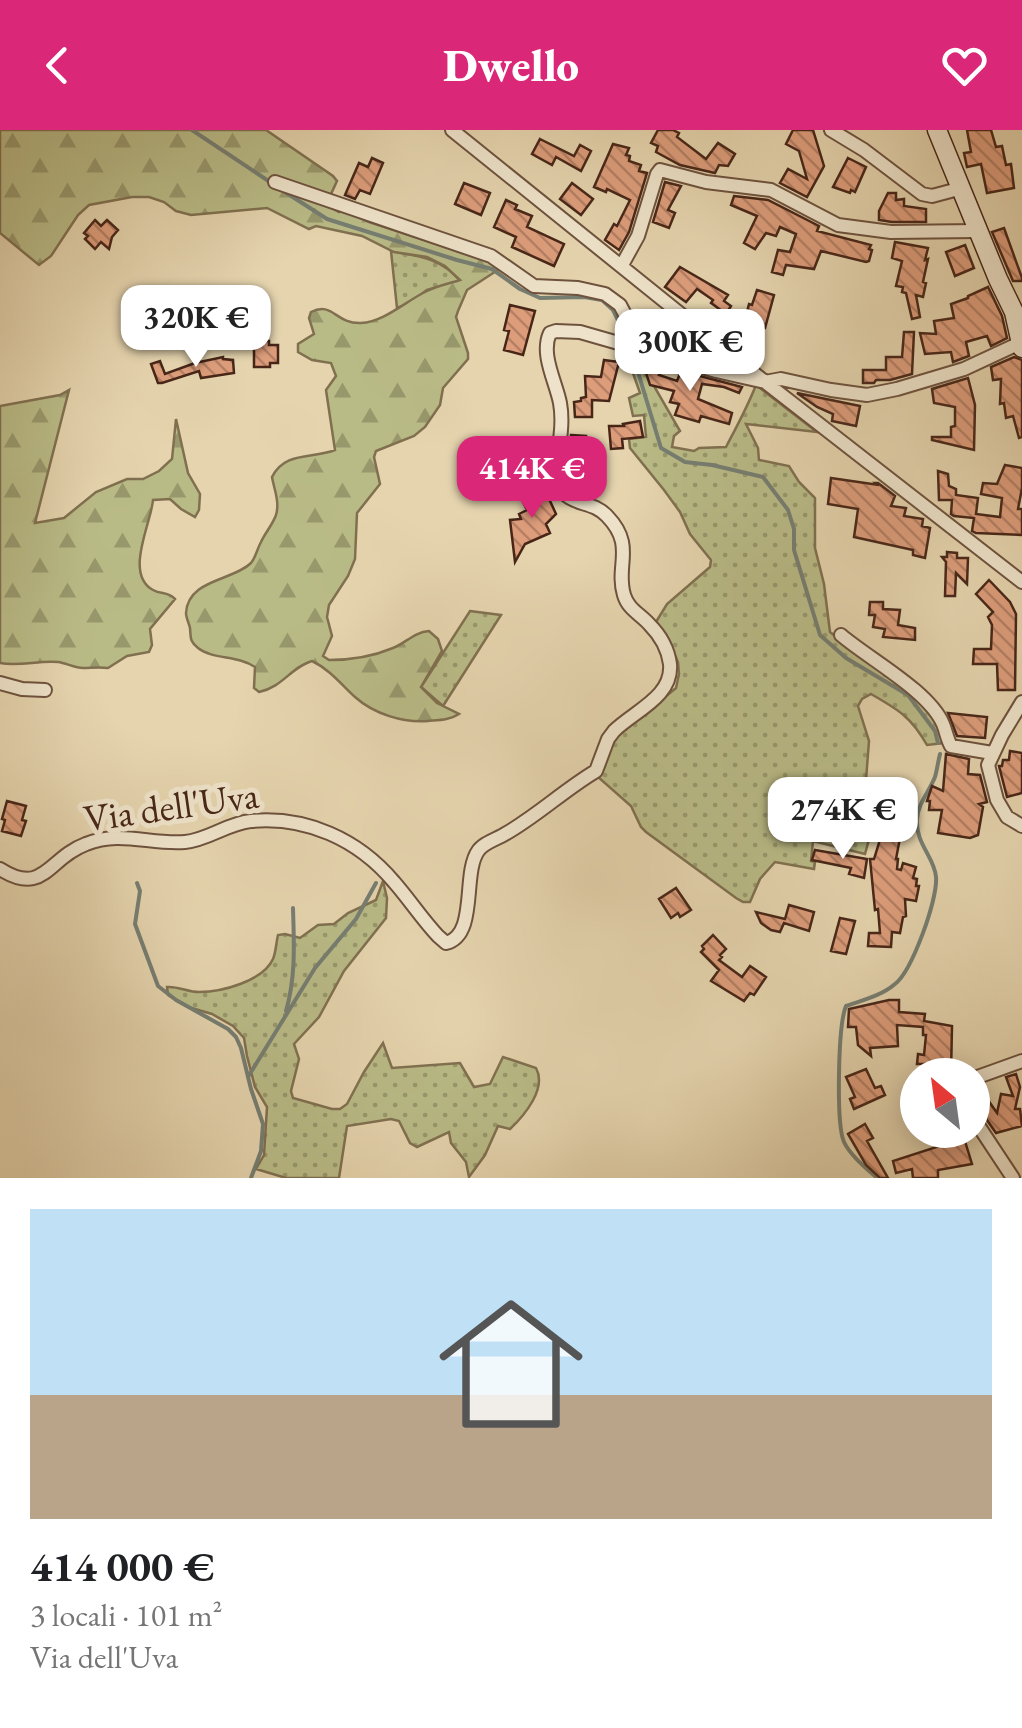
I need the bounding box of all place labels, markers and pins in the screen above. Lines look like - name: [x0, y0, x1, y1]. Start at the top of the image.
- pin: 320K €: [115, 285, 277, 370]
- pin: 300K €: [609, 309, 771, 394]
- pin: 414K €: [451, 436, 613, 521]
- pin: 274K €: [762, 777, 924, 862]

